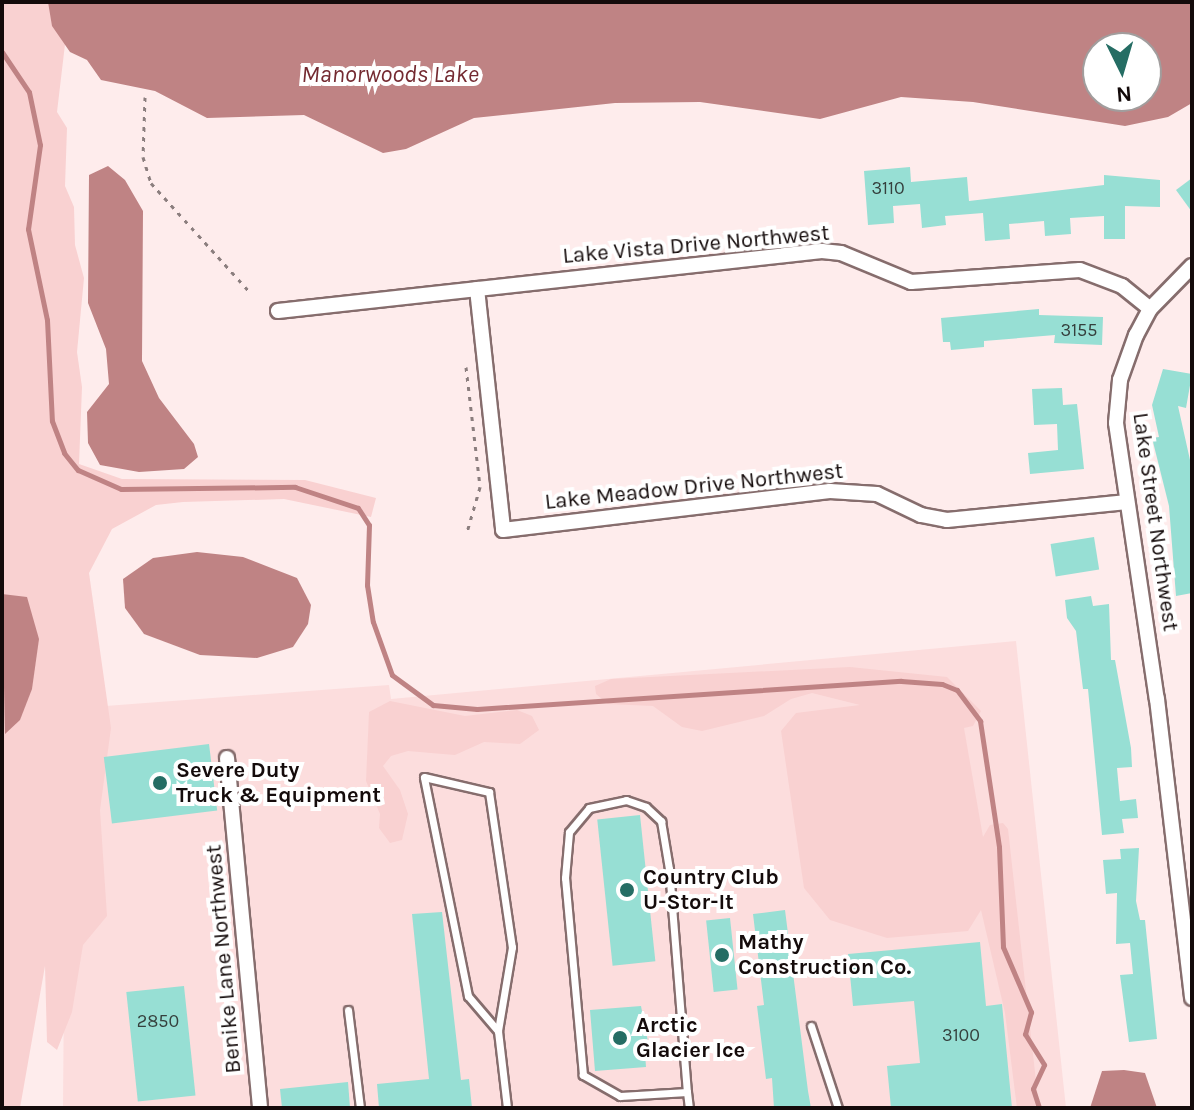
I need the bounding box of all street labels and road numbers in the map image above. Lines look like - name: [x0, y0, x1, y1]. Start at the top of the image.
- street label: Lake Vista Drive Northwest: [562, 220, 830, 270]
- street label: Lake Street Northwest: [1127, 411, 1183, 633]
- street label: Lake Meadow Drive Northwest: [544, 458, 844, 516]
- street label: Benike Lane Northwest: [201, 844, 247, 1074]

